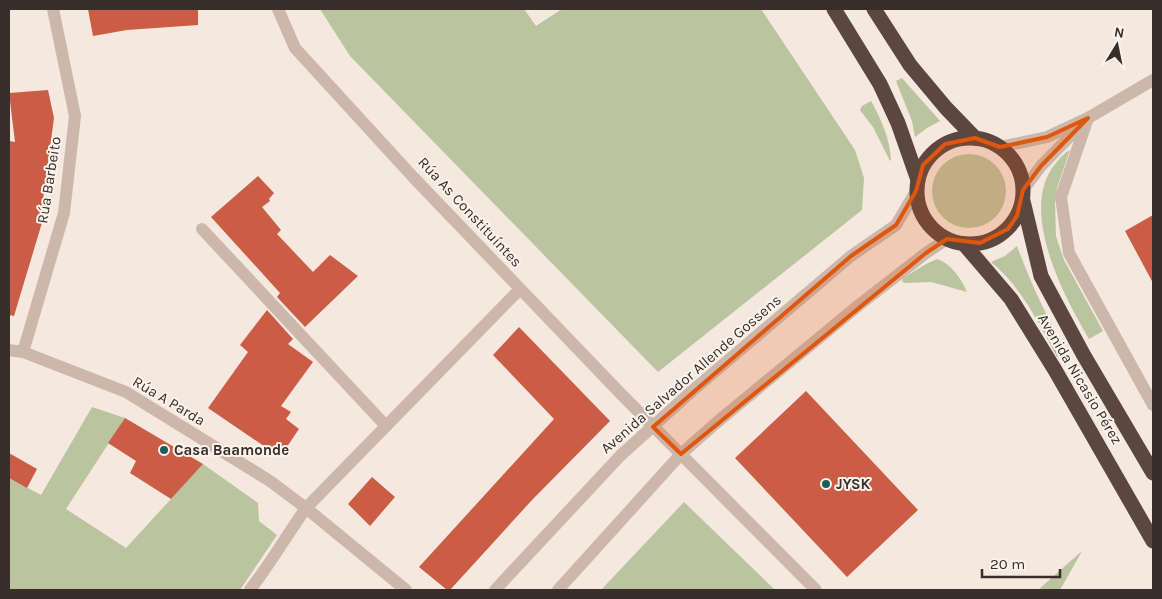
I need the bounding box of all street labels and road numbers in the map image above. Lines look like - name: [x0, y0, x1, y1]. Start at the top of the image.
- street label: Rúa Barbeito: [33, 135, 65, 225]
- street label: Rúa As Constituíntes: [414, 153, 526, 271]
- street label: Avenida Salvador Allende Gossens: [597, 291, 785, 457]
- street label: Avenida Nicasio Pérez: [1034, 311, 1126, 447]
- street label: Rúa A Parda: [129, 372, 209, 430]

